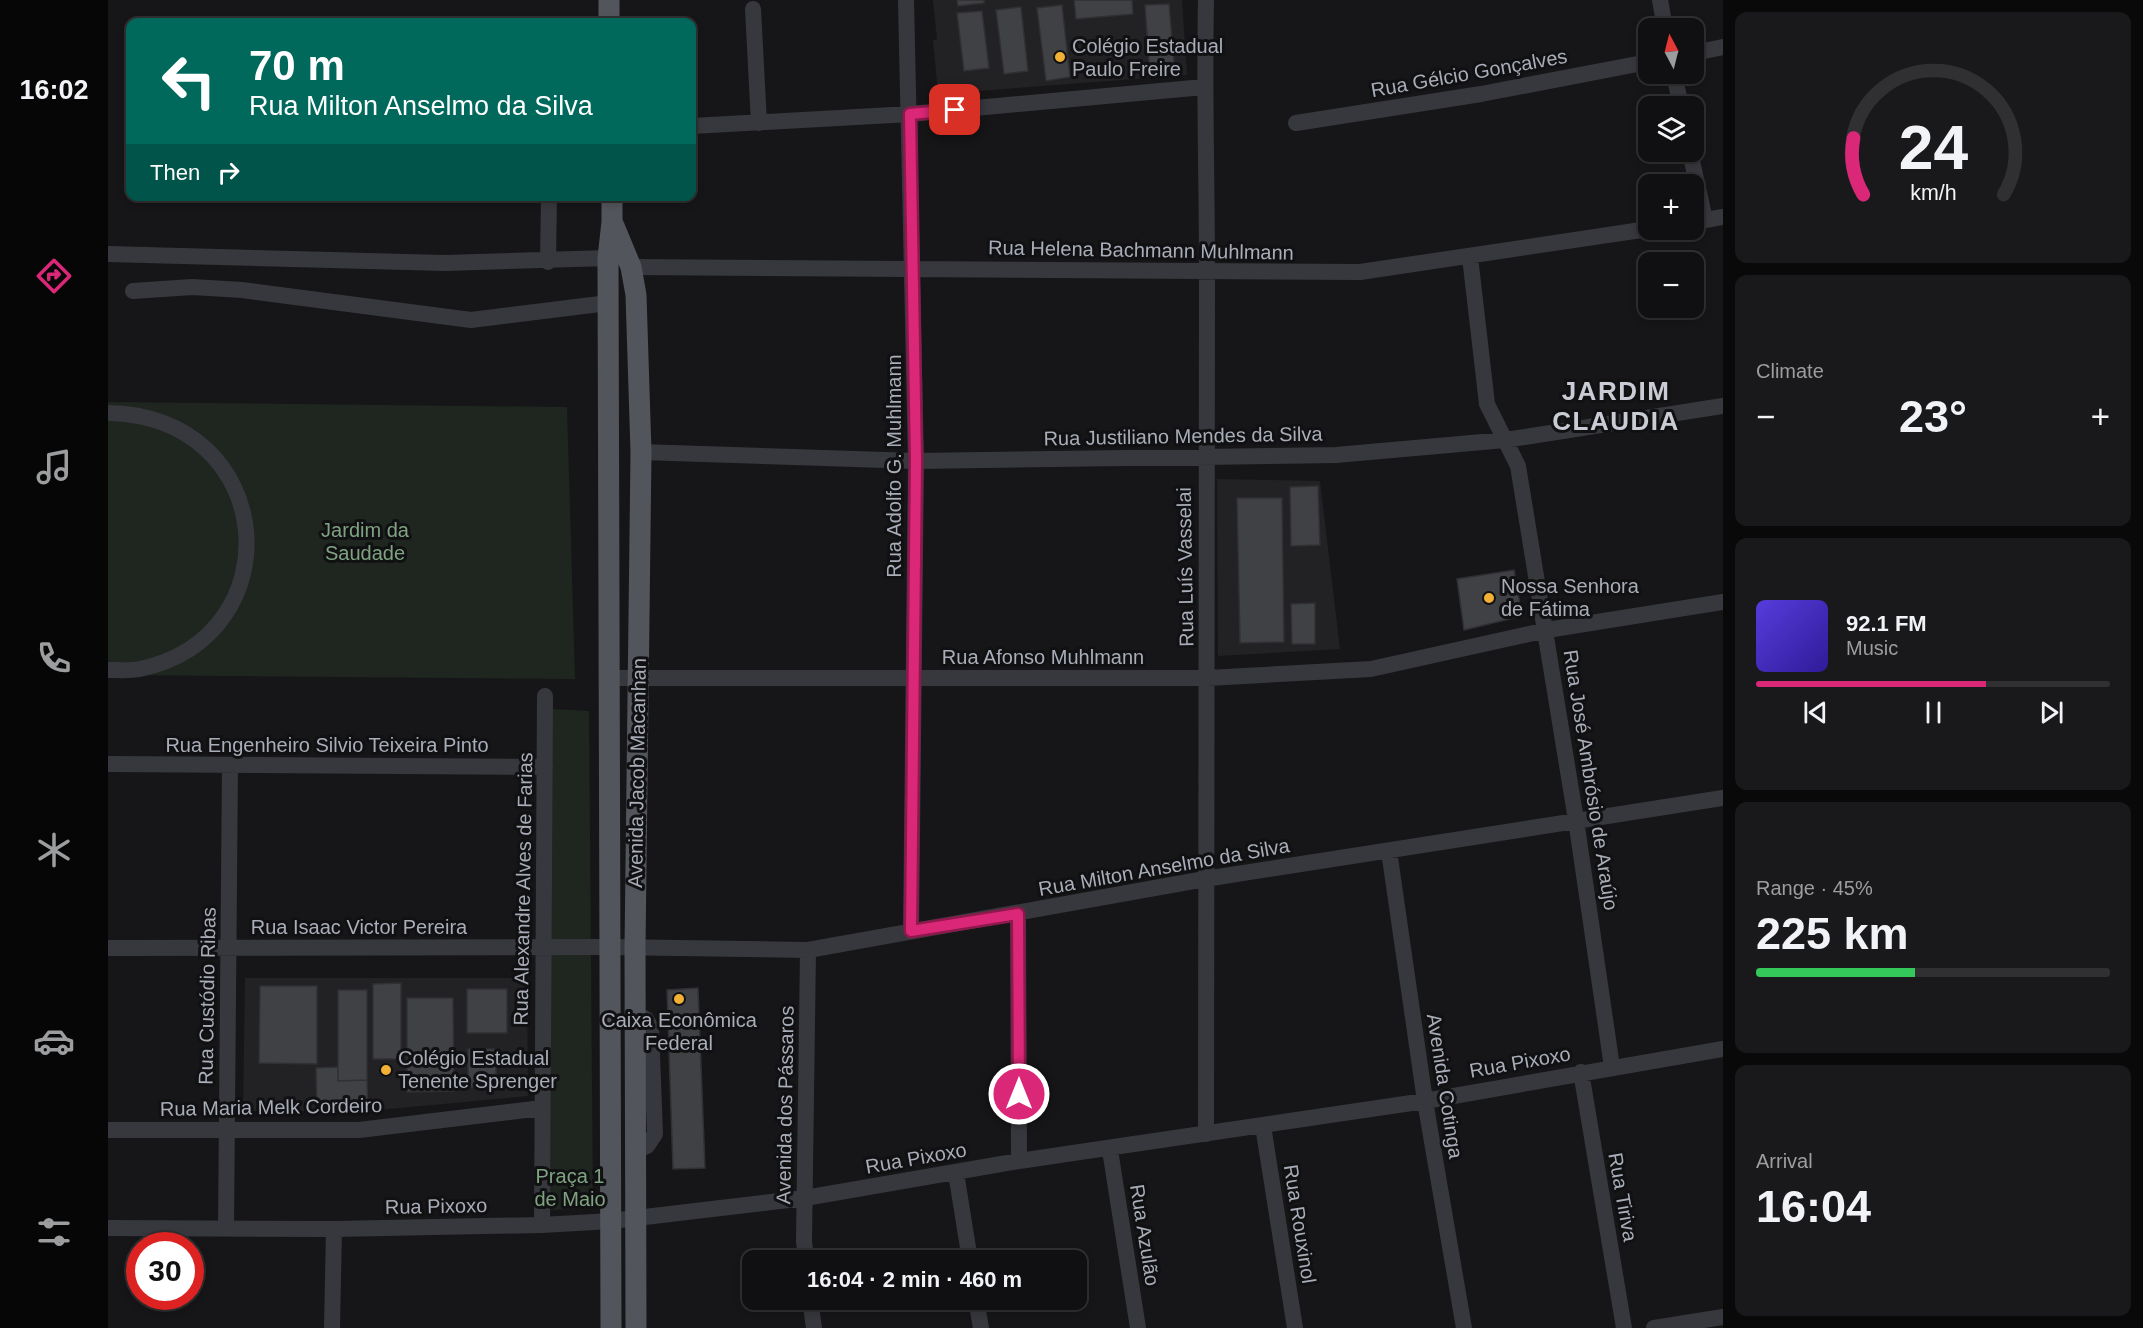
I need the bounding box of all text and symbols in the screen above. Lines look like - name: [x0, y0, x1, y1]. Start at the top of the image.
- north arrow: [1638, 18, 1704, 84]
- map controls: [1638, 18, 1704, 318]
- place label: Colégio Estadual Paulo Freire: [1072, 35, 1223, 80]
- icon: left: [150, 42, 228, 120]
- text: 70 m: [249, 42, 345, 89]
- street label: Rua Gélcio Gonçalves: [1369, 45, 1569, 101]
- marker: Colégio Estadual Paulo Freire: [1053, 50, 1067, 64]
- text: 16:02: [19, 75, 89, 105]
- pin: [929, 84, 980, 135]
- text: Rua Milton Anselmo da Silva: [249, 91, 593, 121]
- icon: arrive: [938, 93, 971, 126]
- button: layers: [1638, 96, 1704, 162]
- text: 24: [1898, 113, 1968, 182]
- icon: right: [212, 156, 245, 189]
- text: Then: [150, 160, 200, 185]
- button: +: [1638, 174, 1704, 240]
- text: km/h: [1910, 181, 1956, 205]
- street label: Rua Helena Bachmann Muhlmann: [988, 236, 1294, 264]
- button: −: [1638, 252, 1704, 318]
- icon: directions: [33, 255, 75, 297]
- street label: Rua Adolfo G. Muhlmann: [883, 354, 905, 578]
- text: Climate: [1756, 360, 1824, 382]
- district label: JARDIM CLAUDIA: [1552, 376, 1680, 436]
- text: 23°: [1899, 391, 1967, 442]
- text: −: [1756, 398, 1775, 435]
- text: +: [2091, 398, 2110, 435]
- street label: Rua Justiliano Mendes da Silva: [1043, 423, 1324, 449]
- icon: music: [33, 446, 75, 488]
- street label: Rua Luís Vasselai: [1173, 487, 1197, 647]
- park label: Jardim da Saudade: [321, 519, 410, 564]
- place label: Nossa Senhora de Fátima: [1501, 575, 1640, 620]
- marker: Nossa Senhora de Fátima: [1482, 591, 1496, 605]
- text: 92.1 FM: [1846, 611, 1927, 636]
- icon: phone: [33, 637, 75, 679]
- text: Music: [1846, 637, 1898, 659]
- street label: Rua Afonso Muhlmann: [942, 646, 1144, 668]
- street label: Rua José Ambrósio de Araújo: [1560, 648, 1622, 912]
- street label: Avenida Jacob Macanhan: [624, 658, 650, 888]
- icon: previous: [1799, 696, 1832, 729]
- icon: pause: [1917, 696, 1950, 729]
- icon: next: [2035, 696, 2068, 729]
- street label: Rua Engenheiro Silvio Teixeira Pinto: [165, 734, 489, 756]
- street label: Rua Alexandre Alves de Farias: [510, 752, 536, 1026]
- icon: climate: [33, 829, 75, 871]
- street label: Rua Milton Anselmo da Silva: [1037, 834, 1292, 900]
- text: Range · 45%: [1756, 877, 1873, 899]
- street label: Rua Custódio Ribas: [194, 907, 220, 1085]
- text: 225 km: [1756, 908, 1909, 959]
- street label: Rua Isaac Victor Pereira: [251, 916, 468, 938]
- marker: Caixa Econômica Federal: [672, 992, 686, 1006]
- street label: Avenida dos Pássaros: [772, 1005, 798, 1205]
- place label: Caixa Econômica Federal: [601, 1009, 758, 1054]
- street label: Avenida Cotinga: [1423, 1012, 1467, 1161]
- icon: car: [33, 1020, 75, 1062]
- street label: Rua Pixoxo: [1468, 1042, 1572, 1082]
- place label: Colégio Estadual Tenente Sprenger: [398, 1047, 557, 1092]
- position arrow: [987, 1062, 1051, 1126]
- marker: Colégio Estadual Tenente Sprenger: [379, 1063, 393, 1077]
- street label: Rua Maria Melk Cordeiro: [160, 1094, 382, 1120]
- street label: Rua Pixoxo: [864, 1138, 968, 1178]
- text: Arrival: [1756, 1150, 1813, 1172]
- street label: Rua Tiriva: [1604, 1151, 1642, 1244]
- street label: Rua Rouxinol: [1280, 1163, 1320, 1285]
- park label: Praça 1 de Maio: [534, 1165, 606, 1210]
- text: 16:04: [1756, 1181, 1871, 1232]
- street label: Rua Azulão: [1126, 1183, 1164, 1287]
- street label: Rua Pixoxo: [385, 1194, 487, 1218]
- icon: filters: [33, 1211, 75, 1253]
- speed limit sign: 30: [126, 1232, 204, 1310]
- text: 16:04 · 2 min · 460 m: [807, 1267, 1022, 1292]

